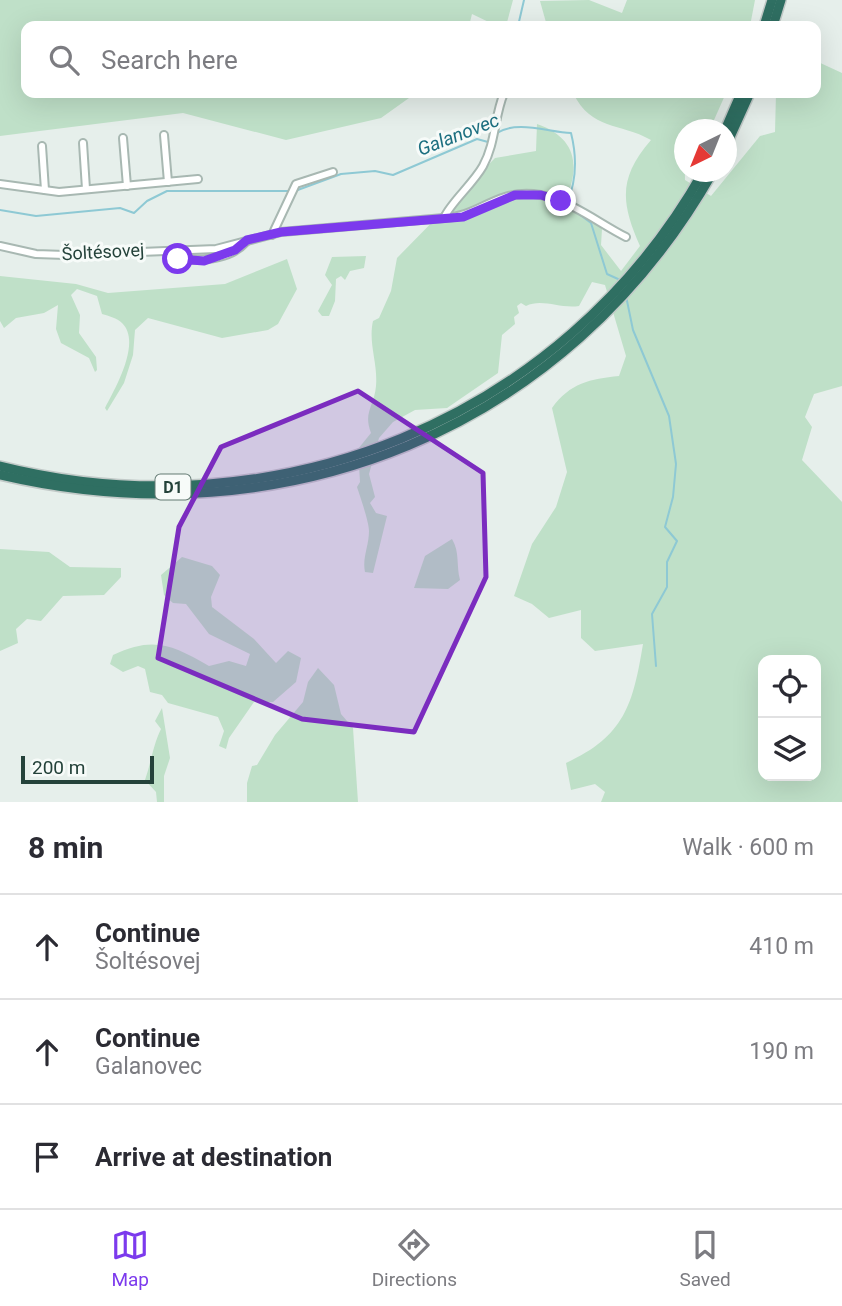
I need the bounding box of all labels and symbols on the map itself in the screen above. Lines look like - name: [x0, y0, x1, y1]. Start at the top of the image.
- water label: Galanovec: [414, 108, 503, 161]
- north arrow: [674, 119, 737, 182]
- route end: [545, 185, 576, 216]
- street label: Šoltésovej: [61, 239, 145, 264]
- route start: [162, 243, 193, 274]
- road number: D1: [156, 474, 190, 500]
- scale bar: [21, 753, 154, 785]

